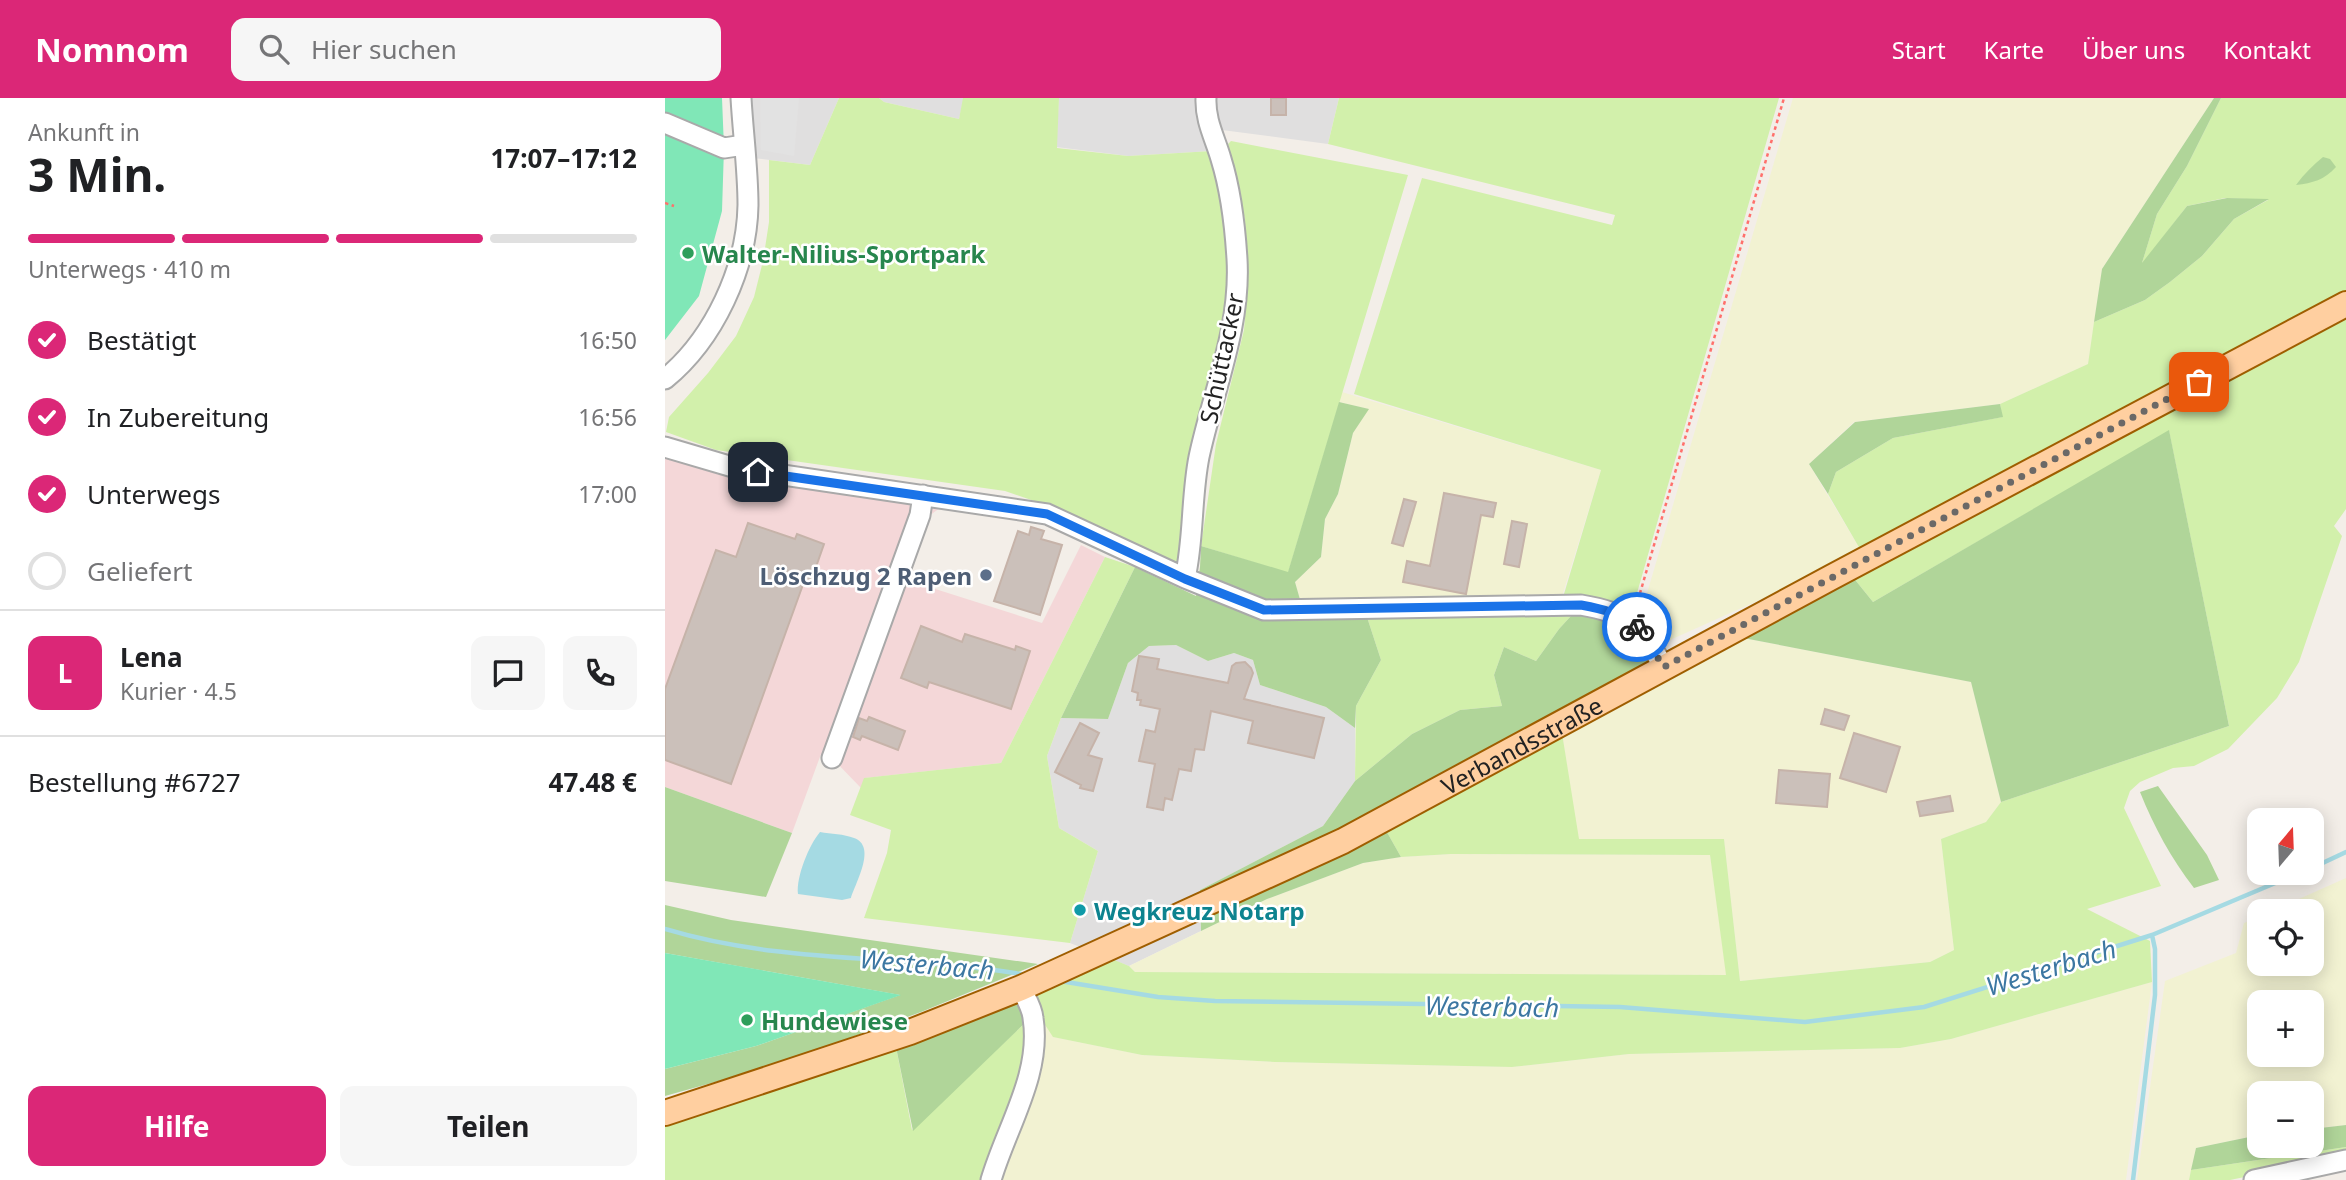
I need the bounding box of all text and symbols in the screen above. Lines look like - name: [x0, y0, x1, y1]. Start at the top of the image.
- search box: [231, 18, 721, 81]
- text: Nomnom: [35, 27, 189, 72]
- icon: search: [255, 30, 293, 68]
- text: Hier suchen: [311, 31, 457, 67]
- text: Start: [1892, 33, 1946, 66]
- text: Karte: [1984, 33, 2044, 66]
- text: Über uns: [2082, 33, 2185, 66]
- text: Kontakt: [2223, 33, 2311, 66]
- text: Ankunft in: [28, 116, 140, 148]
- text: 17:07–17:12: [490, 140, 637, 176]
- text: 3 Min.: [28, 143, 166, 205]
- place label: Walter-Nilius-Sportpark: [702, 237, 986, 270]
- marker: Walter-Nilius-Sportpark: [680, 245, 696, 261]
- text: Unterwegs · 410 m: [28, 253, 231, 285]
- street label: Schüttacker: [1191, 289, 1251, 426]
- icon: check: [28, 321, 66, 359]
- text: Bestätigt: [87, 322, 196, 358]
- text: 16:50: [578, 324, 637, 356]
- pin: [2169, 352, 2229, 412]
- icon: bag: [2180, 363, 2218, 401]
- icon: check: [28, 398, 66, 436]
- text: In Zubereitung: [87, 399, 269, 435]
- text: 16:56: [578, 401, 637, 433]
- pin: [728, 442, 788, 502]
- icon: home: [739, 453, 777, 491]
- icon: check: [28, 475, 66, 513]
- text: Unterwegs: [87, 476, 220, 512]
- text: 17:00: [578, 478, 637, 510]
- text: Geliefert: [87, 553, 192, 589]
- place label: Löschzug 2 Rapen: [760, 559, 972, 592]
- marker: Löschzug 2 Rapen: [978, 567, 994, 583]
- courier: [1602, 592, 1672, 662]
- icon: bike: [1618, 608, 1656, 646]
- button: chat: [471, 636, 545, 710]
- button: phone: [563, 636, 637, 710]
- text: Lena: [120, 639, 183, 675]
- text: L: [58, 655, 72, 691]
- text: Kurier · 4.5: [120, 675, 237, 707]
- street label: Verbandsstraße: [1435, 688, 1608, 802]
- text: Bestellung #6727: [28, 764, 241, 800]
- text: 47.48 €: [549, 764, 637, 800]
- north arrow: [2247, 808, 2324, 886]
- map controls: [2247, 808, 2324, 1158]
- place label: Wegkreuz Notarp: [1094, 894, 1305, 927]
- button: locate: [2247, 899, 2324, 976]
- marker: Wegkreuz Notarp: [1072, 902, 1088, 918]
- water label: Westerbach: [1981, 930, 2121, 1004]
- water label: Westerbach: [858, 940, 996, 988]
- water label: Westerbach: [1424, 987, 1560, 1025]
- button: +: [2247, 990, 2324, 1067]
- place label: Hundewiese: [761, 1004, 908, 1037]
- marker: Hundewiese: [739, 1012, 755, 1028]
- button: −: [2247, 1081, 2324, 1158]
- button: Hilfe: [28, 1086, 326, 1166]
- button: Teilen: [340, 1086, 637, 1166]

